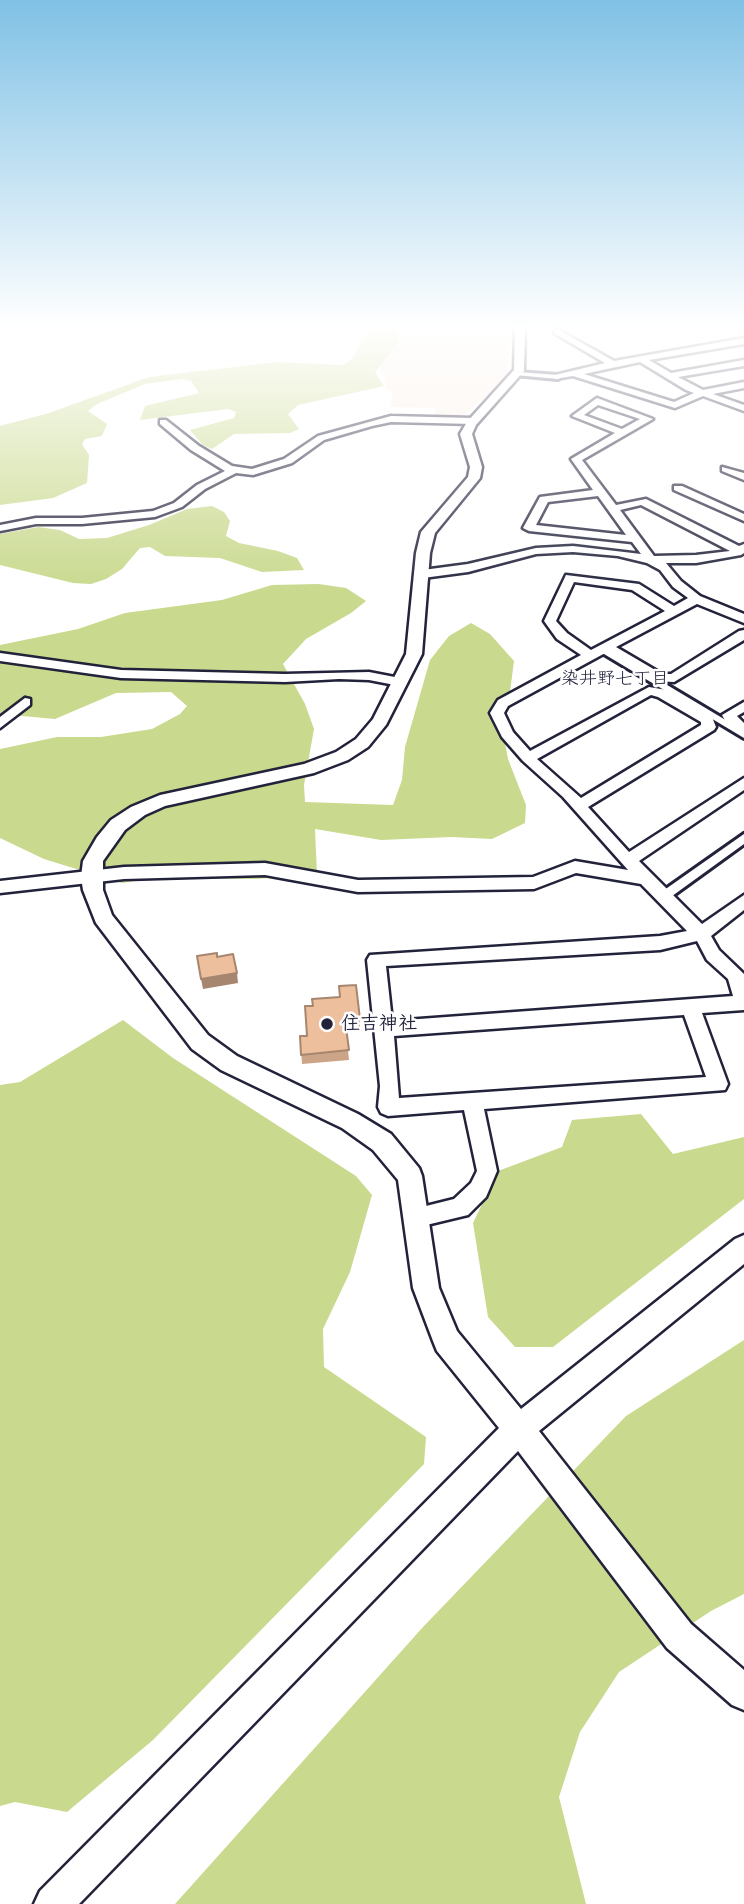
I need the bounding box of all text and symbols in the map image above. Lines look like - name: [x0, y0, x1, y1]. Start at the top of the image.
- district label: 染井野七丁目: [561, 668, 669, 690]
- place label: 住吉神社: [341, 1013, 417, 1035]
- marker: 住吉神社: [319, 1016, 335, 1032]

